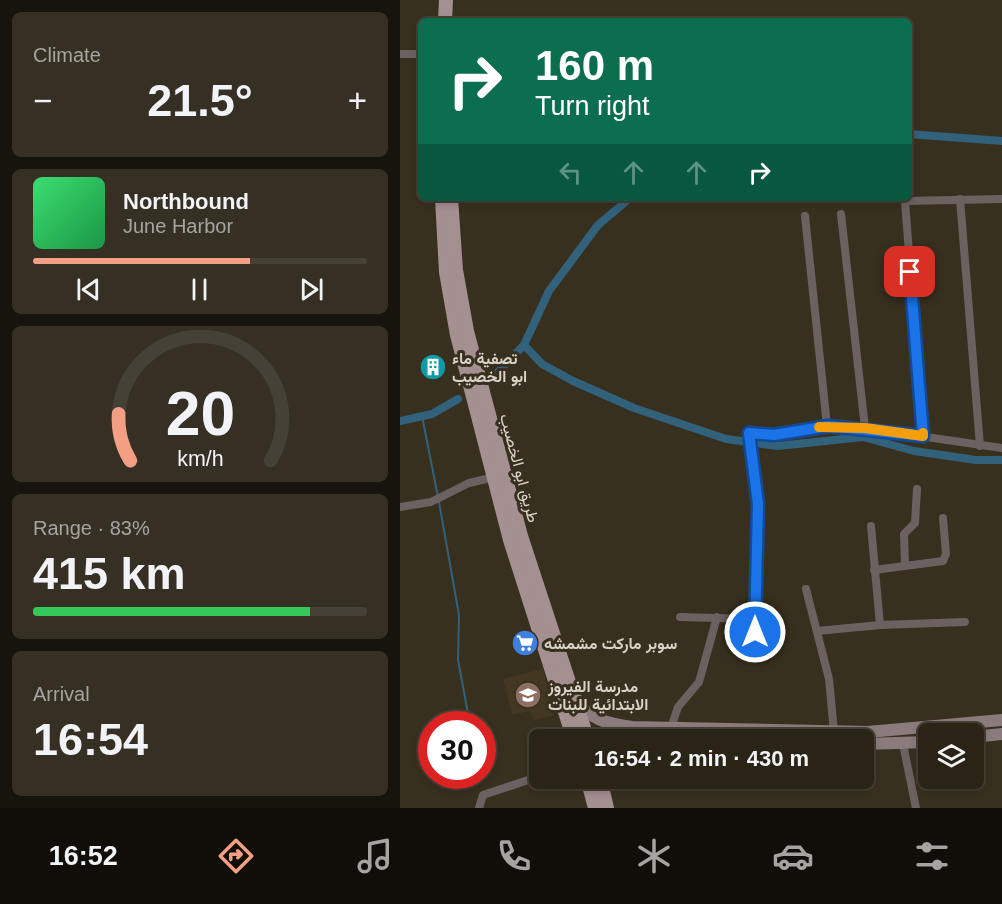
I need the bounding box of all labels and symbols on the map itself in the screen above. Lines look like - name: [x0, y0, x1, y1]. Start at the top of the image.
- pin: [884, 246, 935, 297]
- place label: تصفية ماء ابو الخصيب: [452, 350, 527, 387]
- building icon: تصفية ماء ابو الخصيب: [418, 352, 448, 382]
- street label: طريق ابو الخصيب: [495, 412, 542, 525]
- position arrow: [723, 600, 787, 664]
- supermarket icon: سوبر ماركت مشمشه: [510, 628, 540, 658]
- place label: سوبر ماركت مشمشه: [544, 635, 677, 654]
- place label: مدرسة الفيروز الابتدائية للبنات: [547, 678, 648, 714]
- school or university icon: مدرسة الفيروز الابتدائية للبنات: [513, 680, 543, 710]
- speed limit sign: 30: [418, 711, 496, 789]

